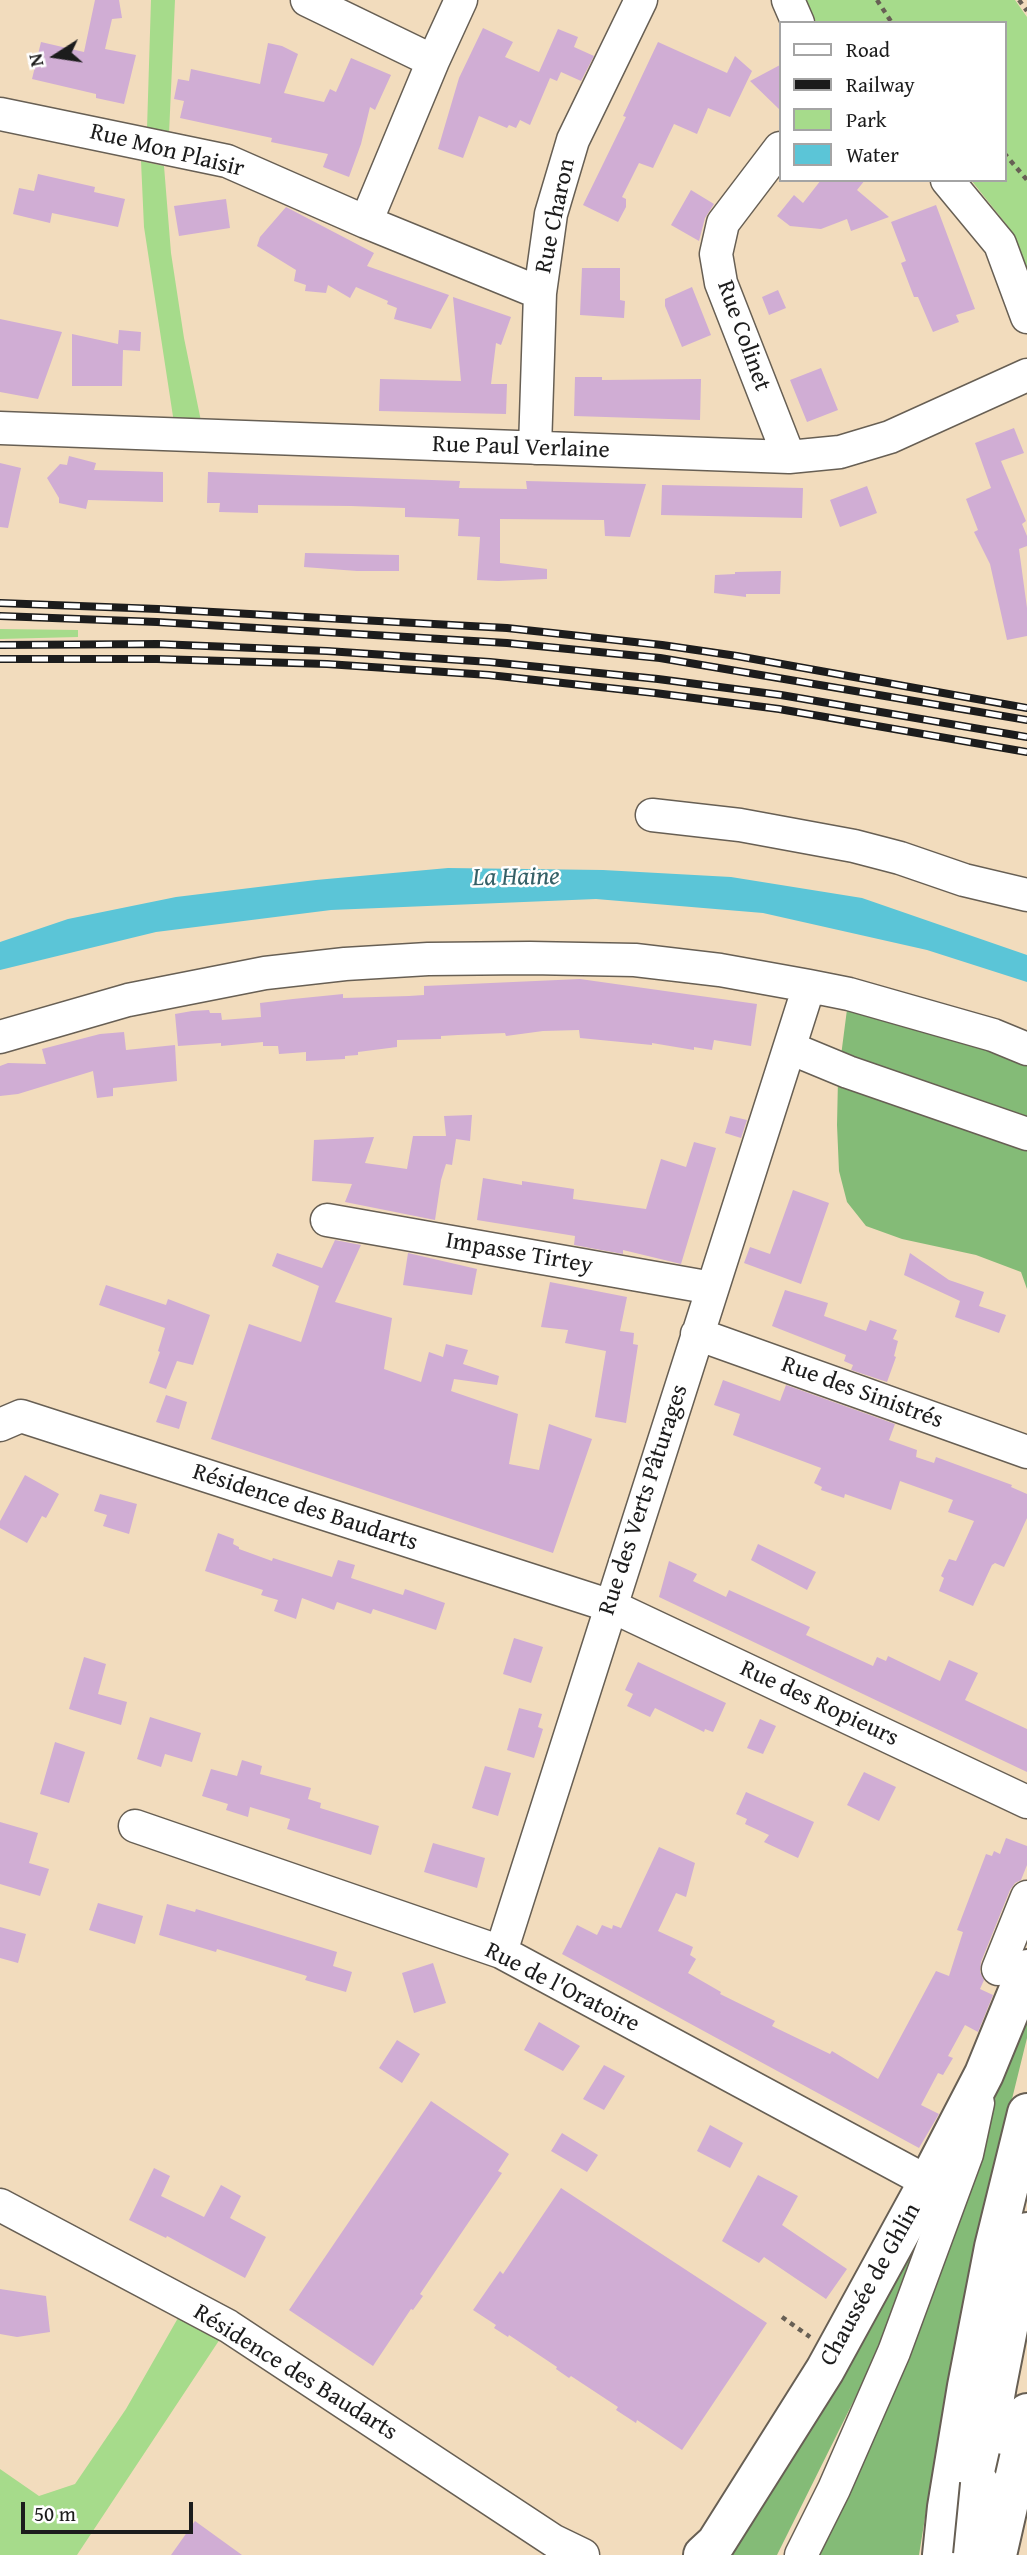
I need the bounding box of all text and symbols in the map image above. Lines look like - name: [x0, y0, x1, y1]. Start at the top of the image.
- north arrow: [21, 21, 91, 91]
- legend: [778, 21, 1006, 182]
- text: Road: [846, 34, 890, 65]
- text: N: [20, 51, 50, 69]
- text: Railway: [846, 69, 915, 100]
- text: Park: [846, 104, 887, 135]
- street label: Rue Mon Plaisir: [87, 118, 247, 184]
- text: Water: [846, 139, 899, 170]
- street label: Rue Charon: [530, 156, 582, 276]
- street label: Rue Colinet: [710, 277, 776, 395]
- street label: Rue Paul Verlaine: [432, 431, 610, 465]
- water label: La Haine: [472, 862, 560, 894]
- street label: Impasse Tirtey: [443, 1227, 595, 1281]
- street label: Rue des Sinistrés: [777, 1350, 947, 1436]
- street label: Rue des Verts Pâturages: [593, 1381, 695, 1619]
- street label: Résidence des Baudarts: [189, 1458, 421, 1558]
- street label: Rue des Ropieurs: [735, 1655, 903, 1753]
- street label: Rue de l'Oratoire: [480, 1937, 644, 2039]
- street label: Chaussée de Ghlin: [814, 2199, 928, 2371]
- street label: Résidence des Baudarts: [188, 2299, 402, 2447]
- scale bar: [24, 2488, 196, 2532]
- text: 50 m: [34, 2498, 76, 2529]

